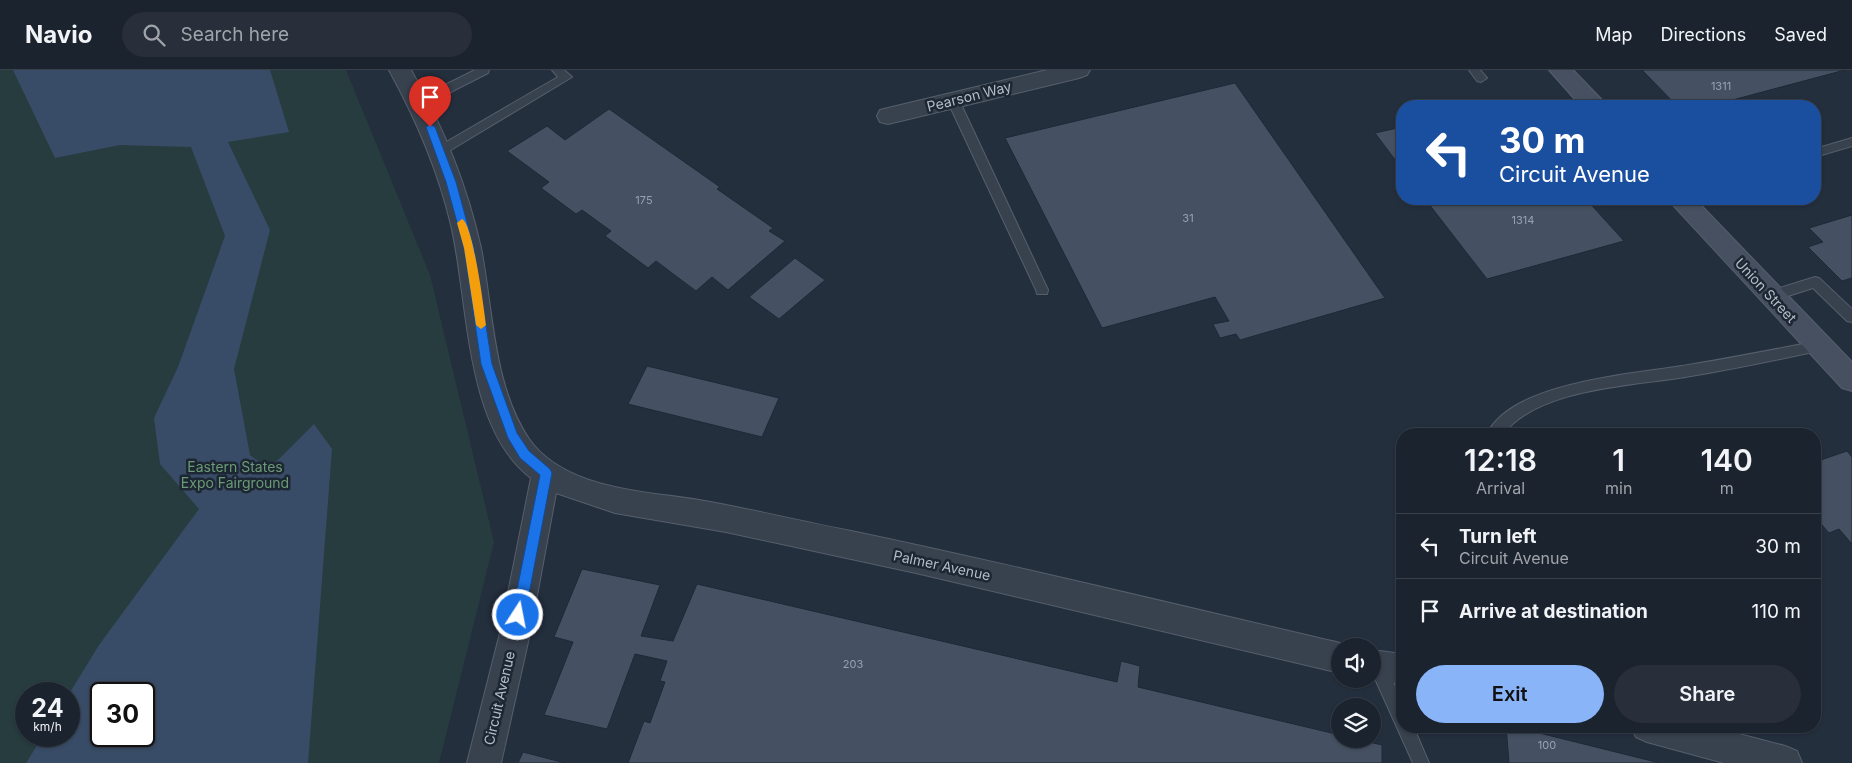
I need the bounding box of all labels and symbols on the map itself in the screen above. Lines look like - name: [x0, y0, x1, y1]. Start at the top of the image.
- pin: [409, 76, 451, 127]
- street label: Pearson Way: [925, 77, 1013, 115]
- house number: 1311: [1711, 79, 1731, 93]
- house number: 175: [635, 193, 653, 207]
- house number: 31: [1182, 211, 1194, 225]
- house number: 1314: [1512, 213, 1534, 227]
- street label: Union Street: [1732, 254, 1801, 326]
- park label: Eastern States Expo Fairground: [181, 458, 289, 491]
- street label: Palmer Avenue: [892, 546, 992, 584]
- position arrow: [491, 588, 543, 640]
- street label: Circuit Avenue: [480, 649, 518, 747]
- house number: 203: [843, 657, 863, 671]
- speed limit sign: 30: [90, 682, 155, 747]
- house number: 100: [1538, 738, 1556, 752]

